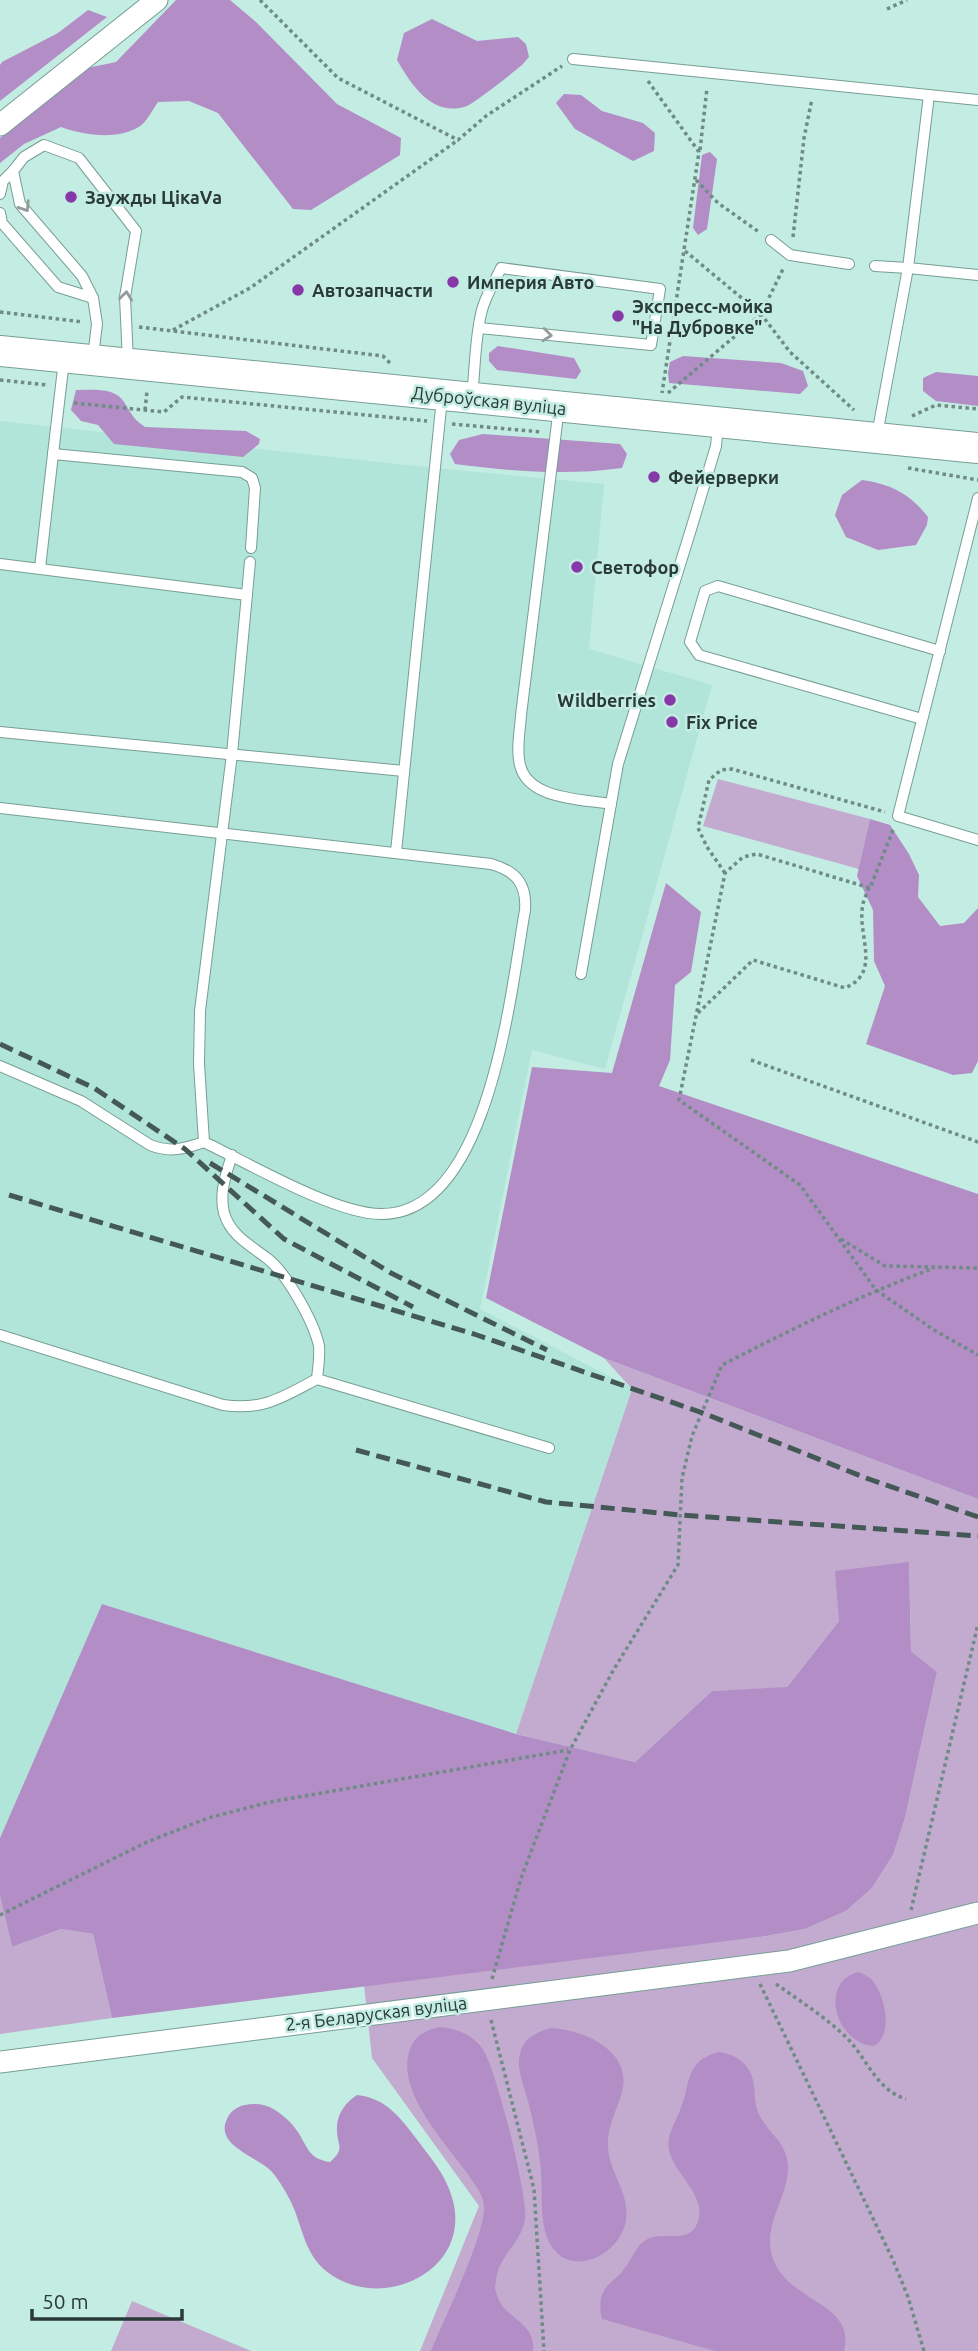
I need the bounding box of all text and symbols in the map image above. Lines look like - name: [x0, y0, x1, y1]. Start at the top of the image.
- place label: Заужды ЦікаVа: [85, 187, 222, 207]
- marker: Заужды ЦікаVа: [63, 189, 79, 205]
- one-way arrow: [17, 199, 30, 212]
- place label: Империя Авто: [467, 272, 594, 292]
- marker: Империя Авто: [445, 274, 461, 290]
- place label: Автозапчасти: [312, 280, 433, 300]
- marker: Автозапчасти: [290, 282, 306, 298]
- one-way arrow: [119, 290, 134, 302]
- place label: Экспресс-мойка "На Дубровке": [632, 296, 773, 337]
- marker: Экспресс-мойка "На Дубровке": [610, 308, 626, 324]
- one-way arrow: [541, 327, 552, 342]
- street label: Дуброўская вуліца: [411, 382, 567, 418]
- place label: Фейерверки: [668, 467, 779, 487]
- marker: Фейерверки: [646, 469, 662, 485]
- place label: Светофор: [591, 557, 679, 577]
- marker: Светофор: [569, 559, 585, 575]
- place label: Wildberries: [557, 690, 656, 710]
- marker: Wildberries: [662, 692, 678, 708]
- place label: Fix Price: [686, 712, 758, 732]
- marker: Fix Price: [664, 714, 680, 730]
- street label: 2-я Беларуская вуліца: [284, 1992, 468, 2034]
- scale bar: [32, 2278, 182, 2322]
- text: 50 m: [42, 2289, 89, 2313]

